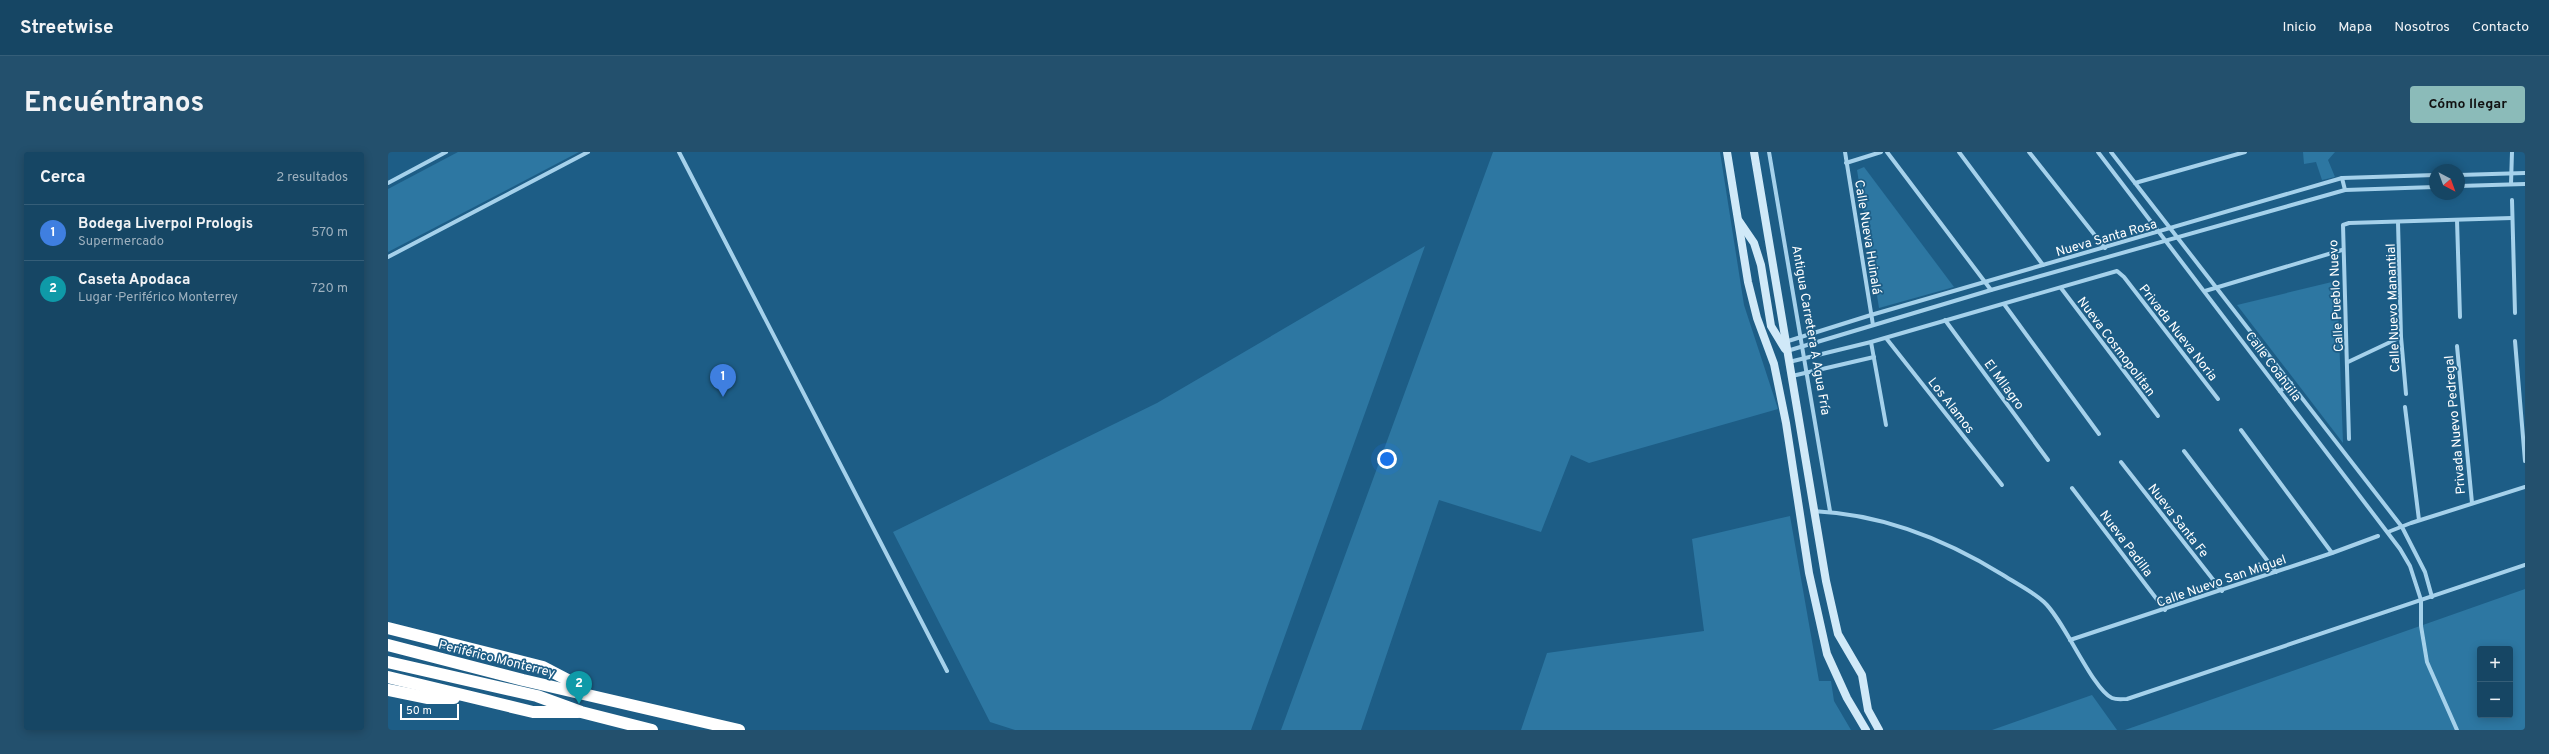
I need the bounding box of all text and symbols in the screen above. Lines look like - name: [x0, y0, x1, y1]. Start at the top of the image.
- text: Streetwise: [20, 16, 113, 40]
- text: Inicio: [2283, 19, 2316, 36]
- text: Mapa: [2338, 19, 2372, 36]
- text: Nosotros: [2394, 19, 2450, 36]
- text: Contacto: [2472, 19, 2529, 36]
- text: Encuéntranos: [24, 86, 204, 122]
- button: Cómo llegar: [2410, 86, 2525, 123]
- north arrow: [2429, 164, 2465, 200]
- text: Cerca: [40, 167, 86, 189]
- text: 2 resultados: [276, 170, 348, 186]
- street label: Calle Nueva Huinalá: [1850, 179, 1884, 296]
- text: Bodega Liverpol Prologis: [78, 215, 253, 234]
- street label: Nueva Santa Rosa: [2054, 217, 2159, 261]
- text: 1: [50, 225, 56, 241]
- text: 570 m: [311, 225, 348, 241]
- text: Supermercado: [78, 234, 164, 250]
- street label: Calle Pueblo Nuevo: [2326, 239, 2348, 352]
- street label: Calle Nuevo Manantial: [2384, 243, 2404, 373]
- street label: Antigua Carretera A Agua Fría: [1787, 244, 1833, 417]
- text: Caseta Apodaca: [78, 271, 190, 290]
- text: 2: [49, 281, 57, 297]
- text: 720 m: [311, 281, 348, 297]
- street label: Privada Nueva Noria: [2135, 282, 2220, 385]
- text: Lugar · Periférico Monterrey: [78, 290, 238, 306]
- street label: Nueva Cosmopolitan: [2073, 294, 2158, 400]
- street label: Calle Coahuila: [2241, 329, 2304, 405]
- street label: Privada Nuevo Pedregal: [2442, 355, 2470, 495]
- street label: El MIlagro: [1980, 357, 2027, 413]
- pin: 1: [710, 364, 736, 397]
- street label: Los Alamos: [1924, 375, 1977, 437]
- your location: [1377, 449, 1397, 469]
- street label: Nueva Santa Fe: [2144, 481, 2211, 561]
- street label: Nueva Padilla: [2095, 508, 2155, 580]
- street label: Calle Nuevo San Miguel: [2155, 552, 2289, 612]
- street label: Periférico Monterrey: [436, 638, 557, 682]
- map controls: [2477, 646, 2513, 718]
- button: +: [2477, 646, 2513, 682]
- pin: 2: [566, 671, 592, 704]
- button: −: [2477, 682, 2513, 718]
- scale bar: [400, 702, 459, 721]
- text: 50 m: [406, 704, 432, 718]

